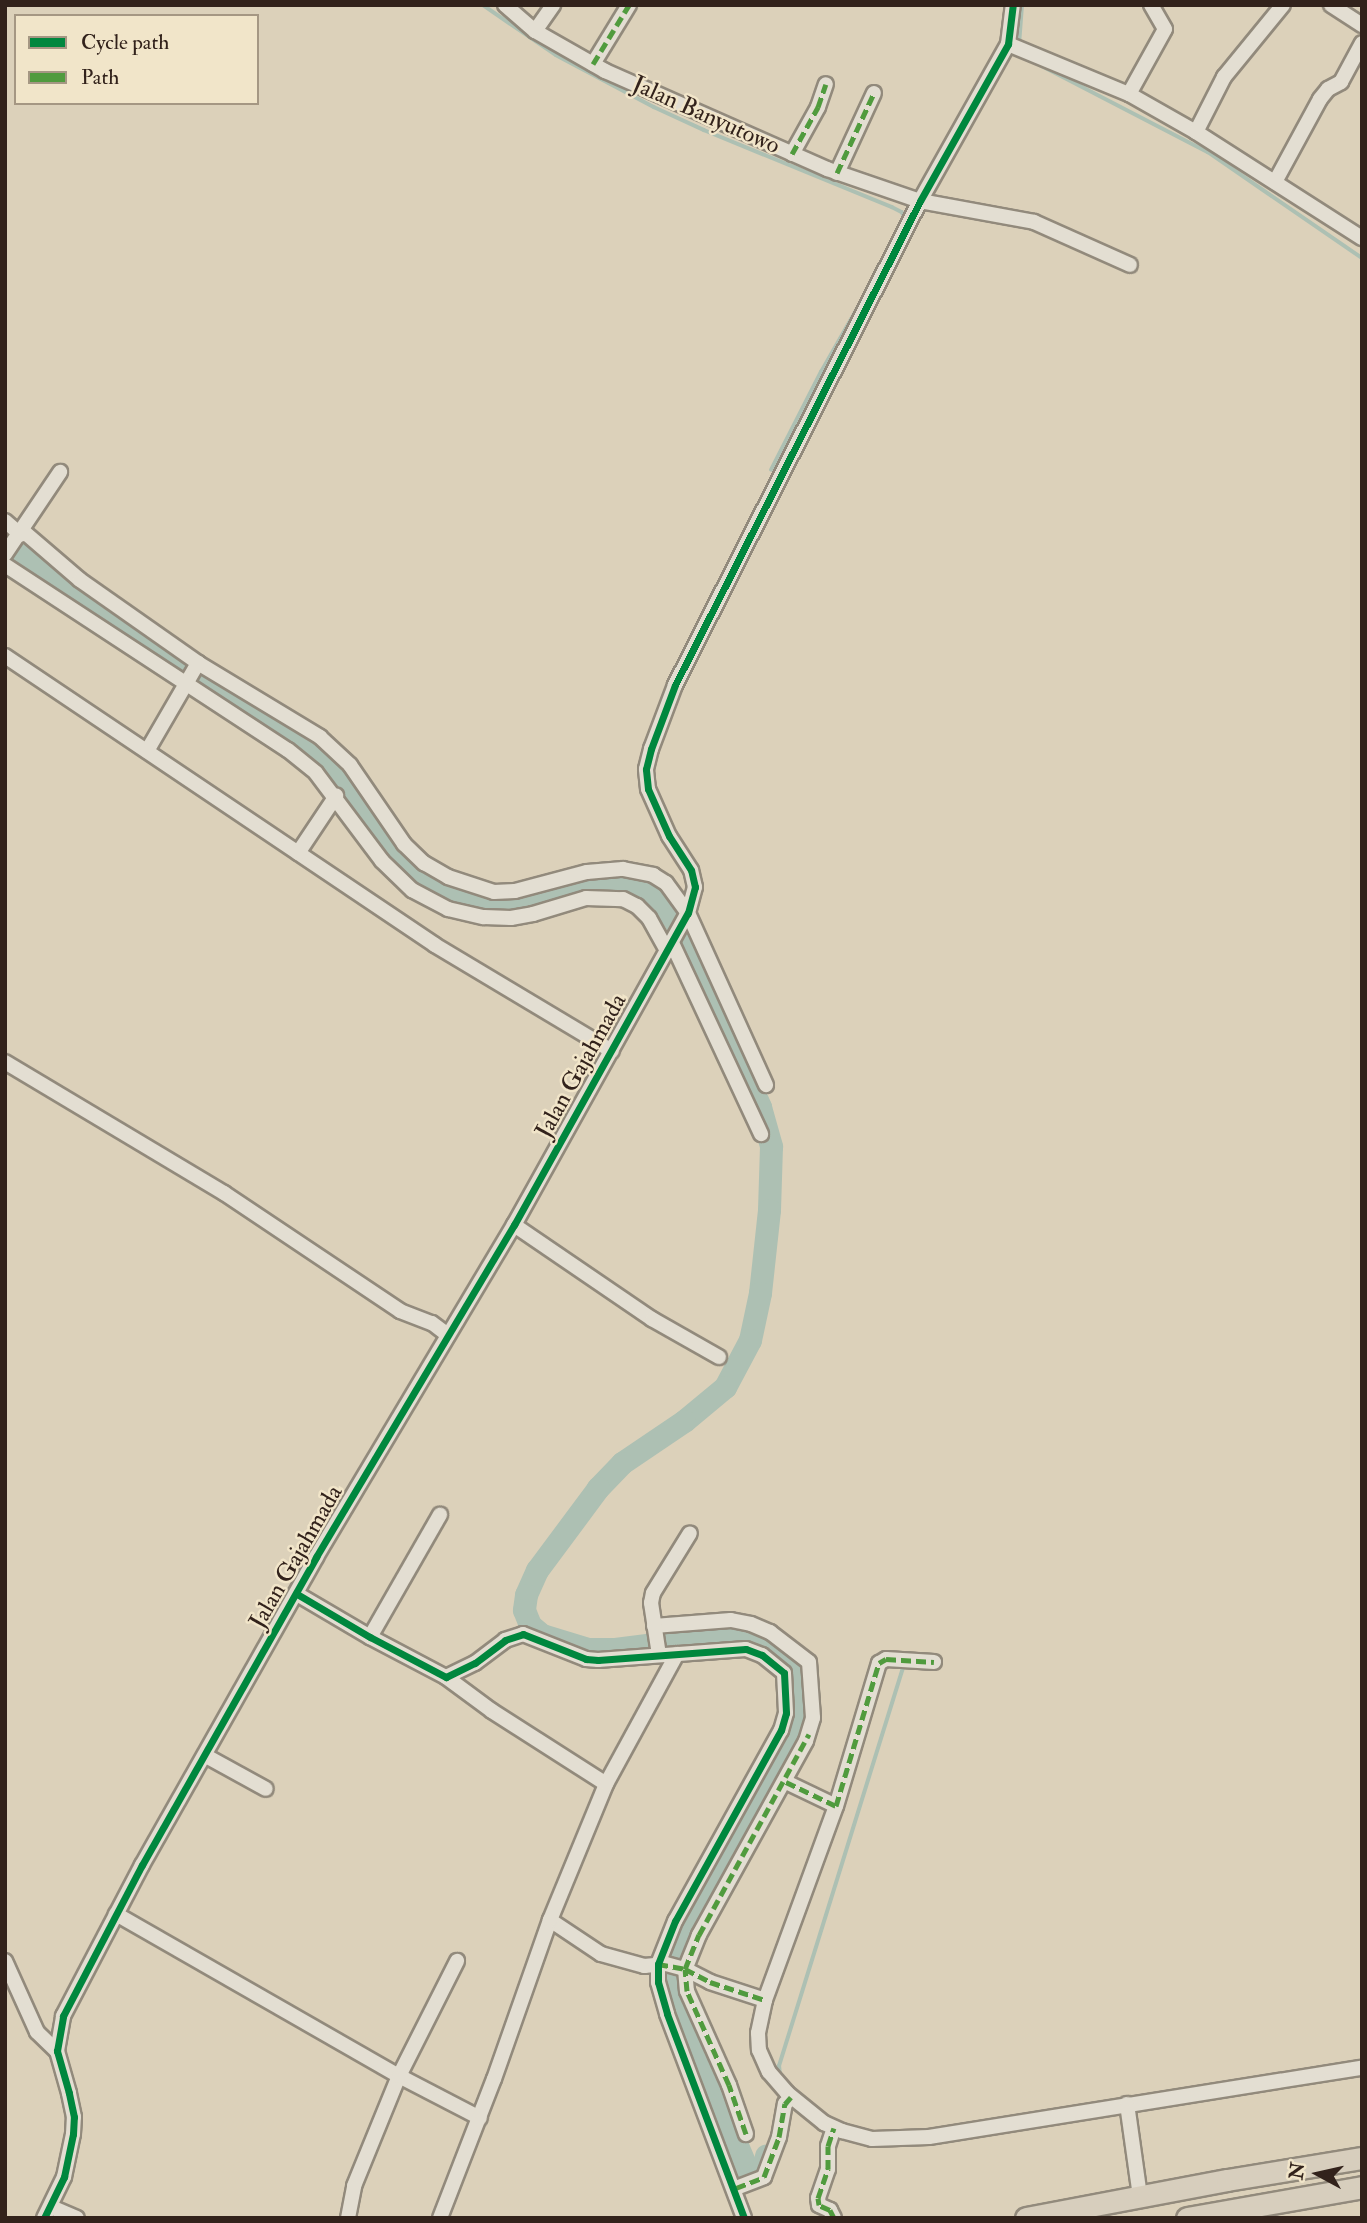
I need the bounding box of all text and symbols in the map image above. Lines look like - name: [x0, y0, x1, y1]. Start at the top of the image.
- legend: [14, 14, 259, 105]
- text: Cycle path: [81, 29, 169, 56]
- text: Path: [81, 64, 119, 91]
- street label: Jalan Banyutowo: [628, 70, 784, 160]
- street label: Jalan Gajahmada: [529, 989, 633, 1143]
- street label: Jalan Gajahmada: [243, 1480, 349, 1634]
- north arrow: [1283, 2139, 1353, 2209]
- text: N: [1284, 2161, 1310, 2181]

